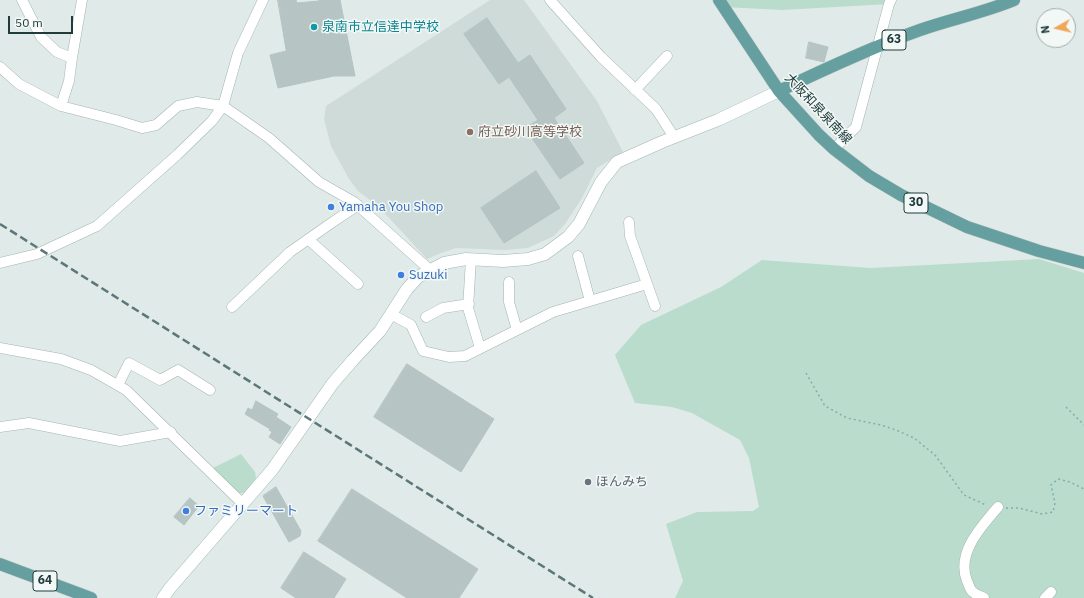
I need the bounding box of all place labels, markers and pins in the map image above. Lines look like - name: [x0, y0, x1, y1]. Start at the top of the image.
- place label: 泉南市立信達中学校: [322, 19, 439, 35]
- marker: 泉南市立信達中学校: [309, 22, 319, 32]
- place label: 府立砂川高等学校: [478, 124, 582, 140]
- marker: 府立砂川高等学校: [465, 127, 475, 137]
- place label: Yamaha You Shop: [339, 199, 443, 215]
- marker: Yamaha You Shop: [326, 202, 336, 212]
- place label: Suzuki: [409, 267, 447, 283]
- marker: Suzuki: [396, 270, 406, 280]
- place label: ほんみち: [596, 474, 648, 490]
- marker: ほんみち: [583, 477, 593, 487]
- place label: ファミリーマート: [194, 503, 298, 519]
- marker: ファミリーマート: [181, 506, 191, 516]

